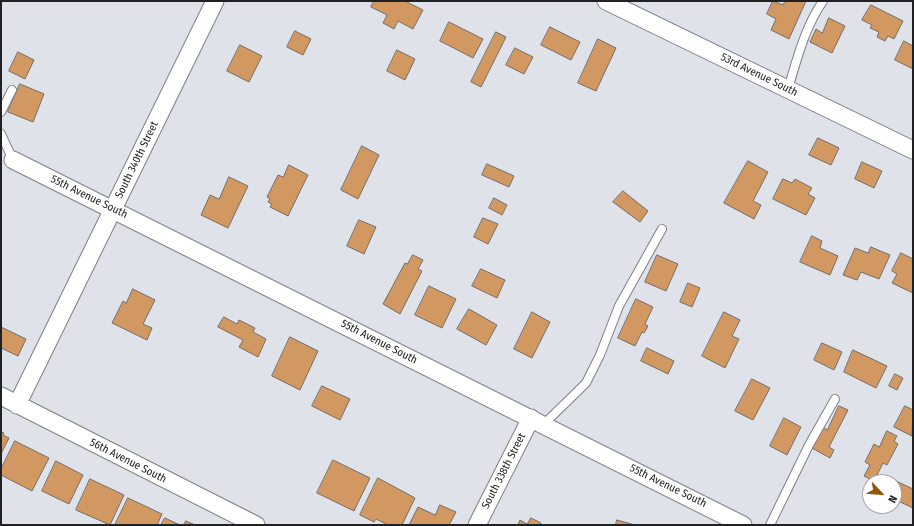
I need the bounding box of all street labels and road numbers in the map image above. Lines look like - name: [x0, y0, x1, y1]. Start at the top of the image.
- street label: 53rd Avenue South: [718, 51, 800, 99]
- street label: South 340th Street: [113, 119, 161, 201]
- street label: 55th Avenue South: [48, 173, 130, 221]
- street label: 55th Avenue South: [339, 317, 419, 367]
- street label: South 338th Street: [479, 431, 529, 511]
- street label: 56th Avenue South: [87, 436, 169, 486]
- street label: 55th Avenue South: [627, 462, 709, 510]

